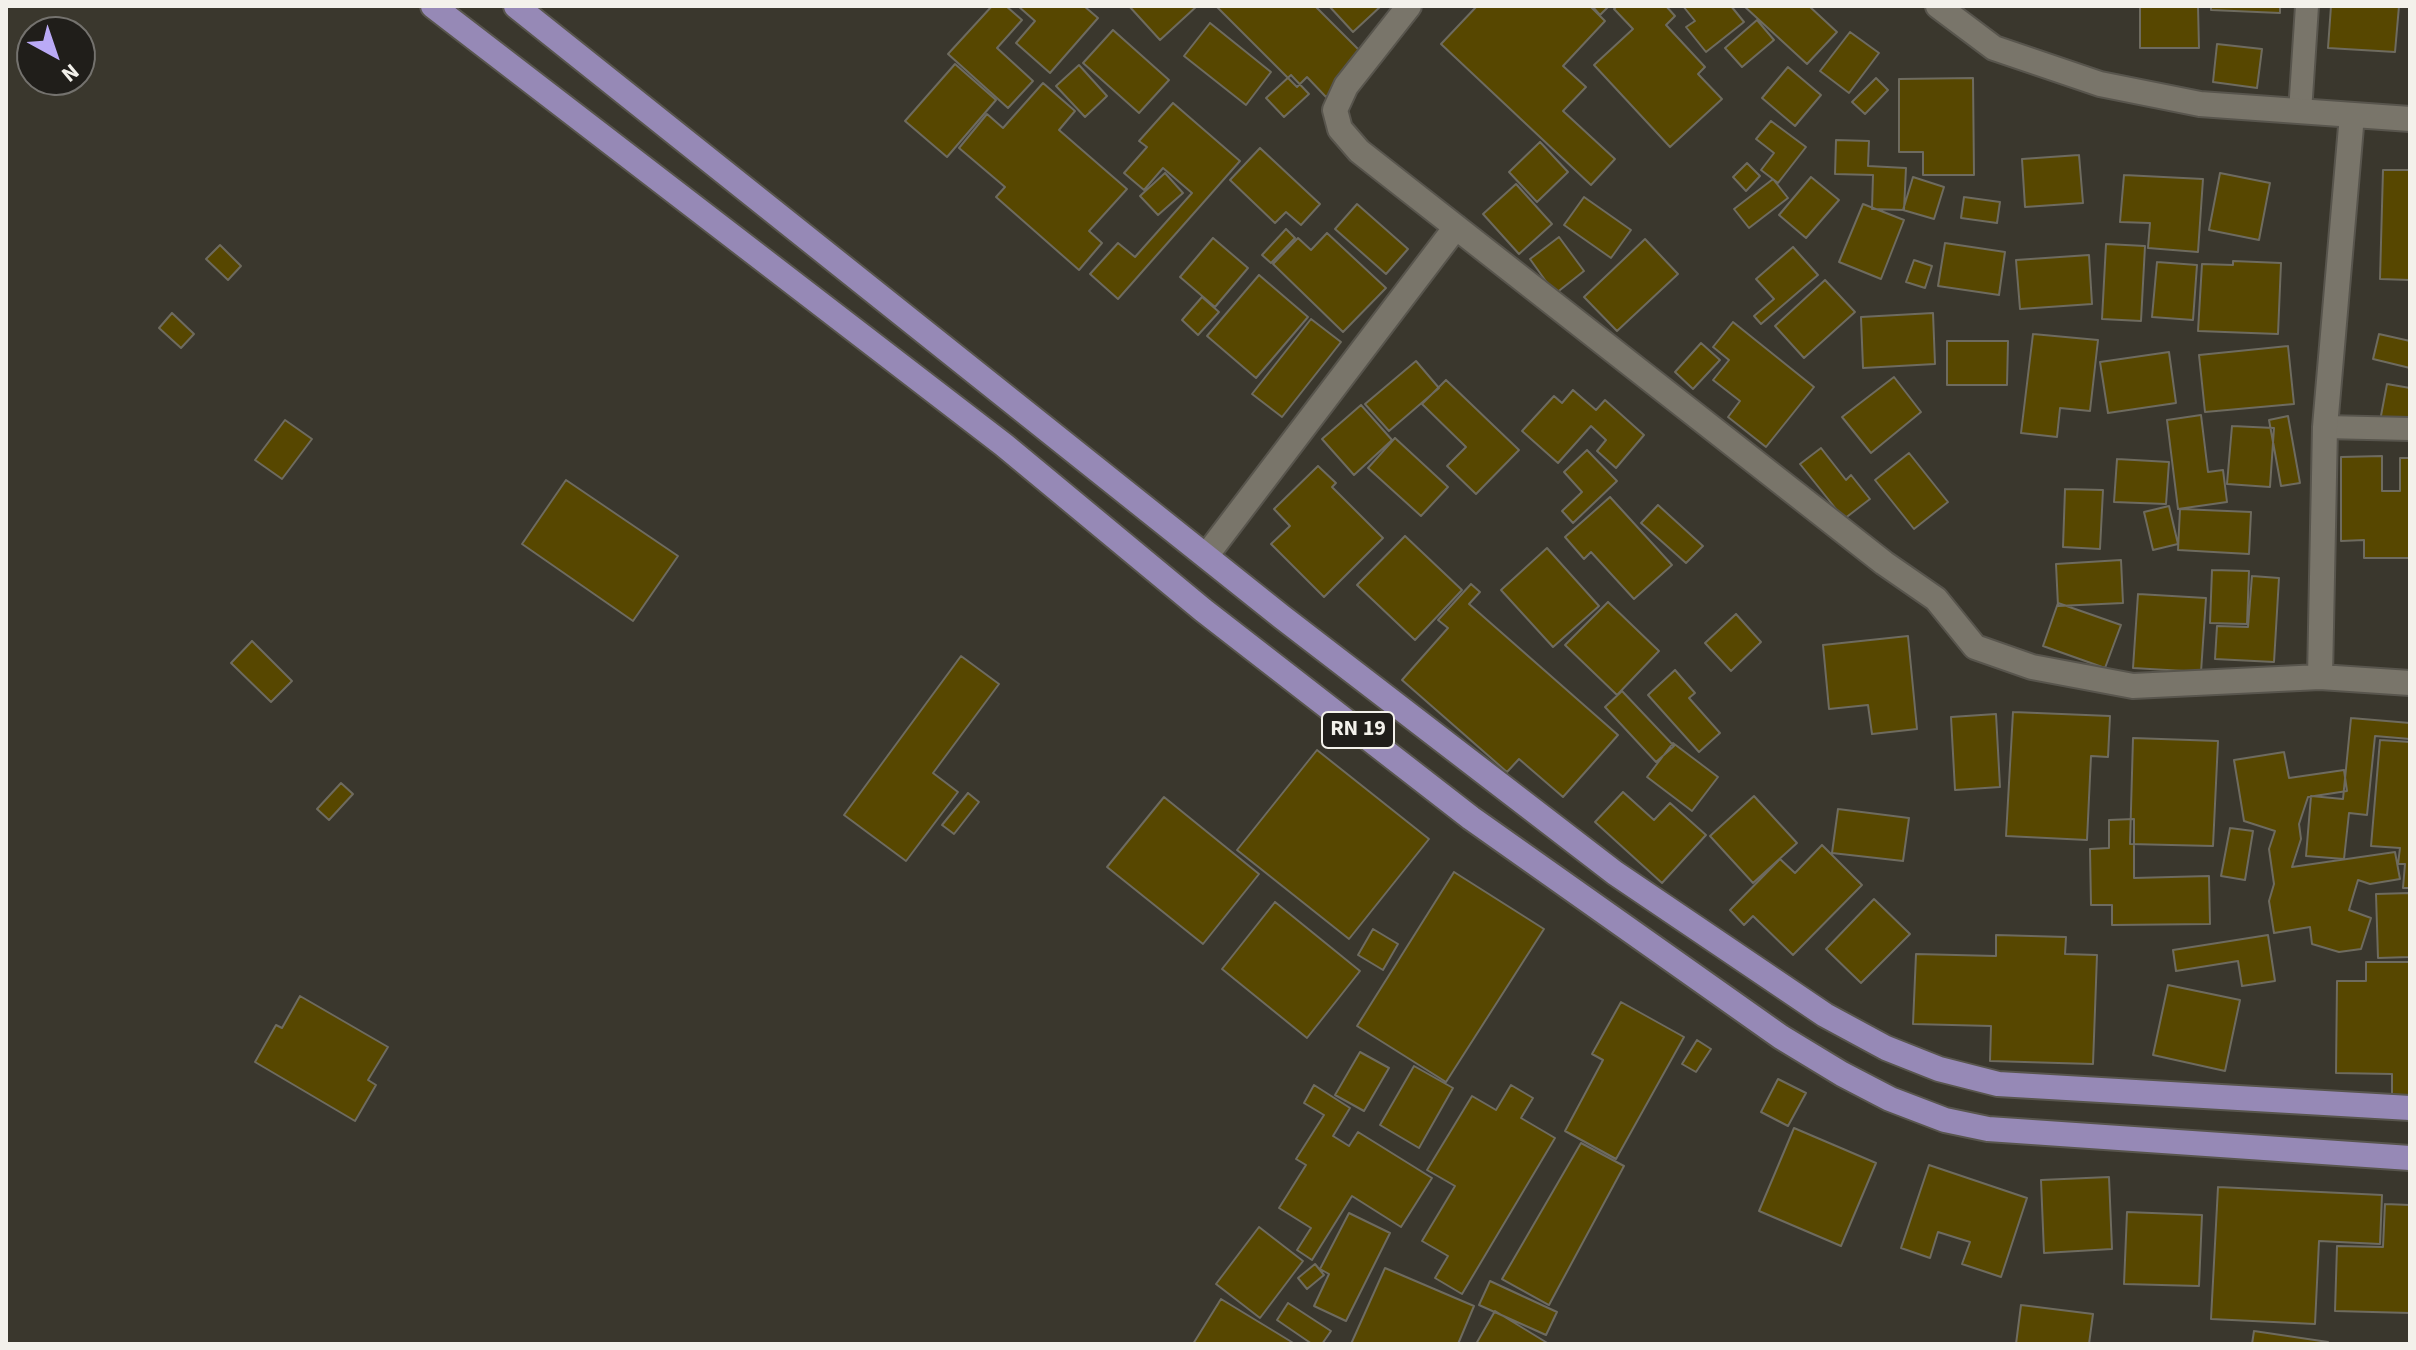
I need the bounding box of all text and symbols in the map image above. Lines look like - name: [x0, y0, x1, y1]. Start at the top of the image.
- north arrow: [16, 16, 96, 96]
- text: N: [54, 56, 86, 90]
- road number: RN 19: [1322, 712, 1394, 748]

